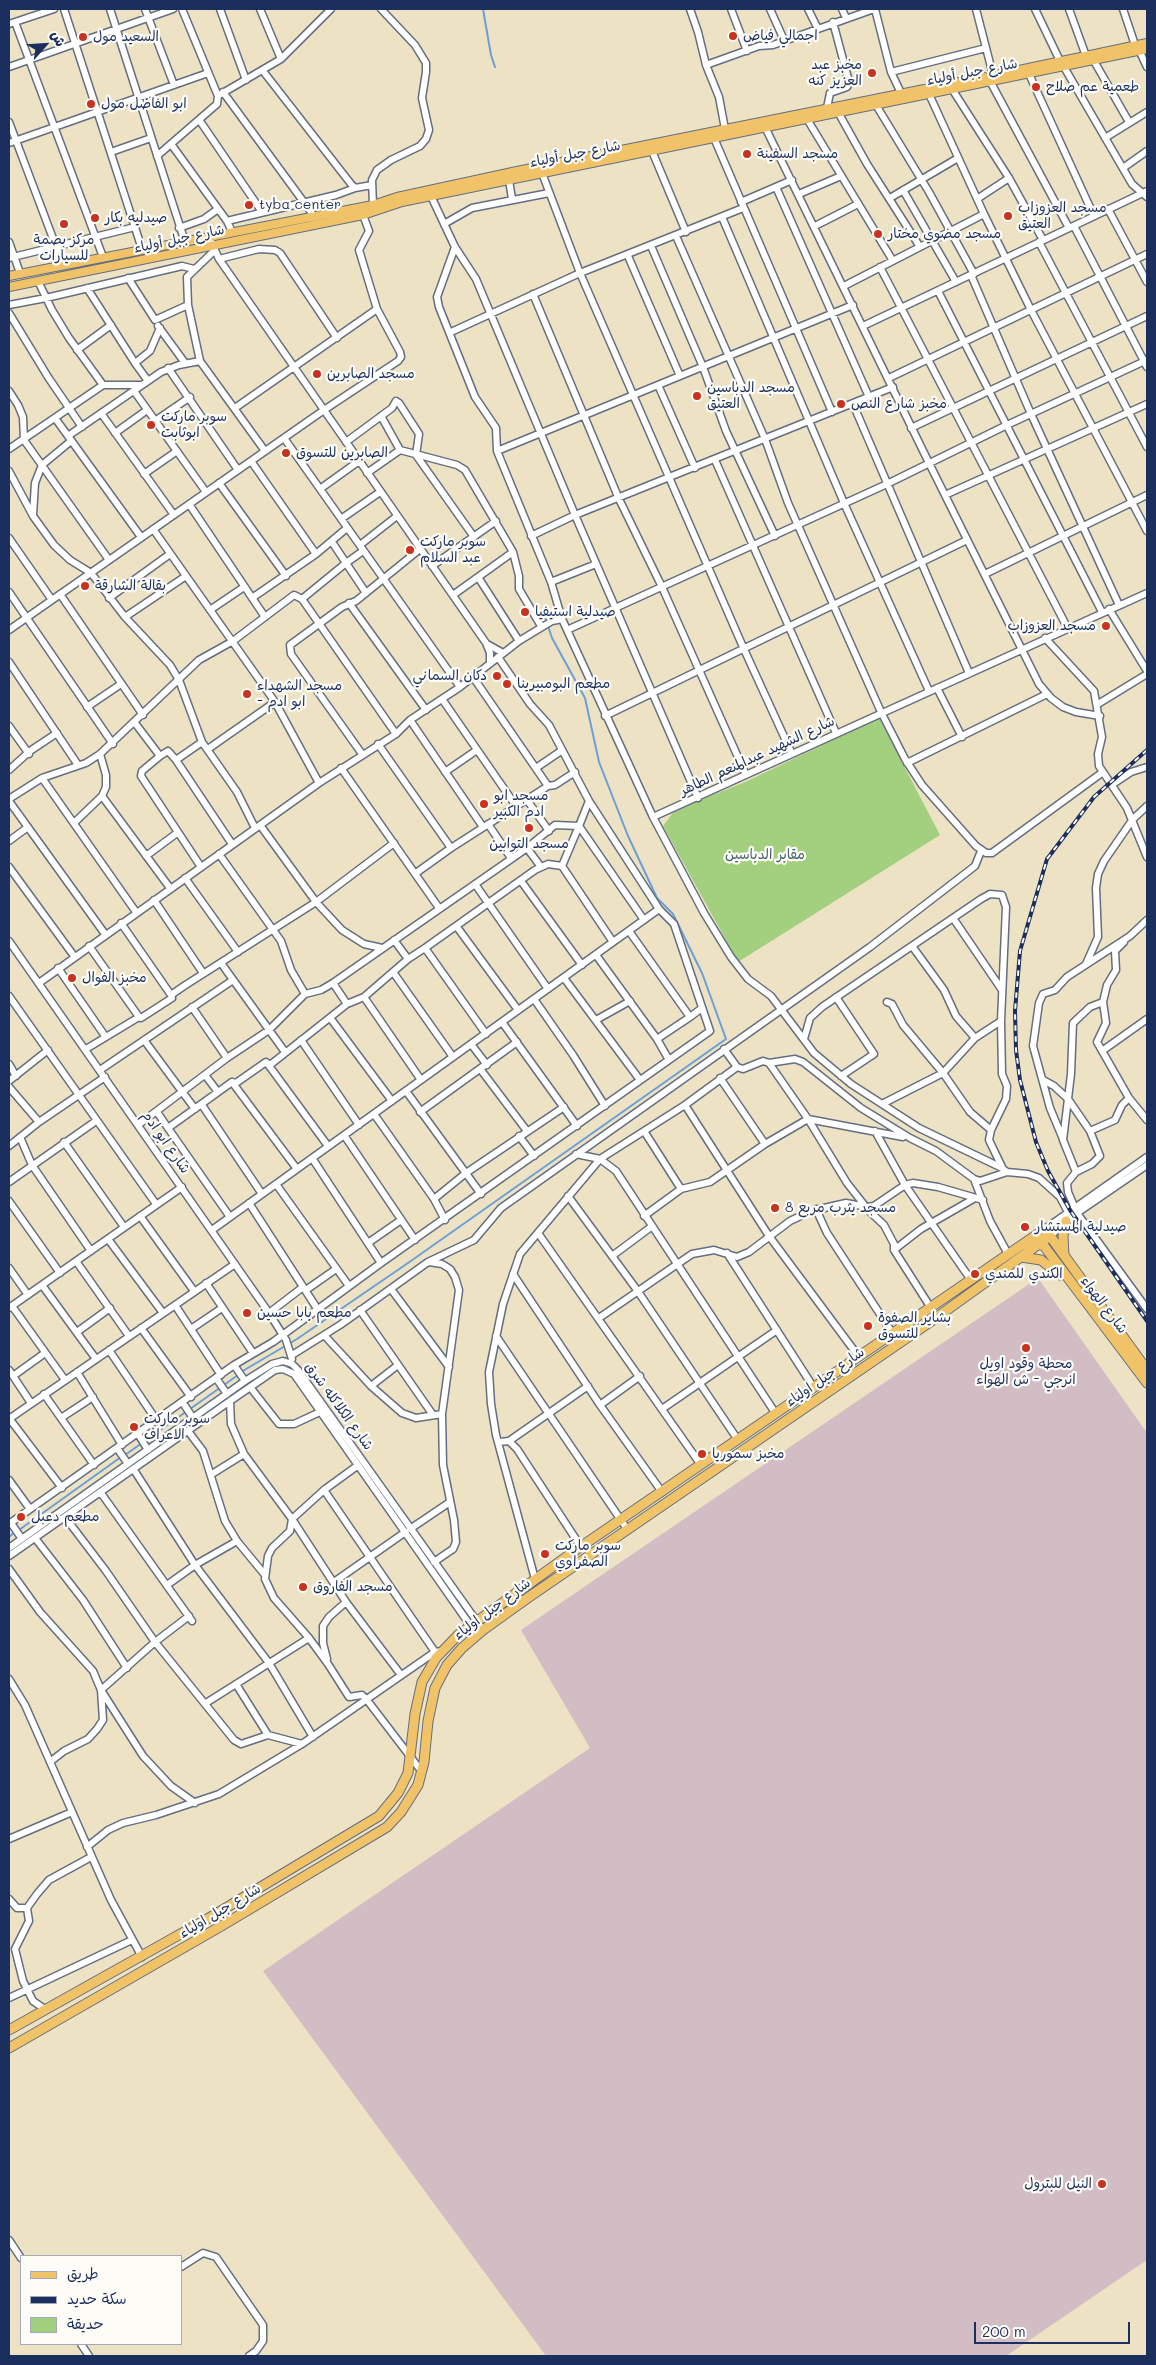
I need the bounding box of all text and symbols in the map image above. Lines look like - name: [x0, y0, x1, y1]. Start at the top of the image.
- north arrow: [20, 20, 70, 70]
- text: ش: [47, 27, 71, 49]
- place label: اجمالي فياض: [743, 28, 818, 44]
- place label: السعيد مول: [93, 29, 159, 45]
- marker: اجمالي فياض: [727, 30, 739, 42]
- marker: السعيد مول: [77, 31, 89, 43]
- street label: شارع جبل أولياء: [925, 55, 1019, 89]
- place label: مخبز عبد العزيز كنه: [808, 57, 862, 90]
- marker: مخبز عبد العزيز كنه: [866, 67, 878, 79]
- place label: طعمية عم صلاح: [1046, 79, 1139, 95]
- marker: طعمية عم صلاح: [1030, 81, 1042, 93]
- place label: ابو الفاضل مول: [101, 96, 187, 112]
- marker: ابو الفاضل مول: [85, 98, 97, 110]
- street label: شارع جبل أولياء: [528, 137, 622, 171]
- place label: مسجد السفينة: [757, 146, 838, 162]
- marker: مسجد السفينة: [741, 148, 753, 160]
- place label: tyba center: [259, 197, 341, 213]
- marker: tyba center: [243, 199, 255, 211]
- place label: مسجد العزوزاب العتيق: [1018, 200, 1107, 232]
- place label: صيدليه بكار: [105, 210, 167, 226]
- marker: مسجد العزوزاب العتيق: [1002, 210, 1014, 222]
- marker: صيدليه بكار: [89, 212, 101, 224]
- marker: مركز بصمة للسيارات: [58, 218, 70, 230]
- street label: شارع جبل أولياء: [132, 221, 226, 257]
- place label: مسجد مضوي مختار: [888, 226, 1001, 242]
- marker: مسجد مضوي مختار: [872, 228, 884, 240]
- place label: مركز بصمة للسيارات: [34, 232, 94, 264]
- place label: مسجد الصابرين: [327, 366, 415, 382]
- marker: مسجد الصابرين: [311, 368, 323, 380]
- place label: مسجد الدباسين العتيق: [707, 380, 795, 412]
- marker: مسجد الدباسين العتيق: [691, 390, 703, 402]
- place label: مخبز شارع النص: [851, 396, 947, 412]
- marker: مخبز شارع النص: [835, 398, 847, 410]
- place label: سوبر ماركت ابوثابت: [161, 409, 227, 442]
- marker: سوبر ماركت ابوثابت: [145, 419, 157, 431]
- place label: الصابرين للتسوق: [296, 445, 388, 461]
- marker: الصابرين للتسوق: [280, 447, 292, 459]
- place label: سوبر ماركت عبد السلام: [420, 534, 486, 566]
- marker: سوبر ماركت عبد السلام: [404, 544, 416, 556]
- place label: بقالة الشارقة: [95, 578, 166, 594]
- marker: بقالة الشارقة: [79, 580, 91, 592]
- place label: صيدلية استيفيا: [535, 604, 616, 620]
- marker: صيدلية استيفيا: [519, 606, 531, 618]
- place label: مسجد العزوزاب: [1007, 618, 1096, 634]
- marker: مسجد العزوزاب: [1100, 620, 1112, 632]
- place label: دكان السماني: [413, 668, 487, 684]
- marker: دكان السماني: [491, 670, 503, 682]
- place label: مطعم البومبيرينا: [517, 676, 610, 692]
- place label: مسجد الشهداء - ابو ادم: [257, 678, 342, 710]
- marker: مطعم البومبيرينا: [501, 678, 513, 690]
- marker: مسجد الشهداء - ابو ادم: [241, 688, 253, 700]
- street label: شارع الشهيد عبدالمنعم الطاهر: [677, 713, 837, 799]
- place label: مسجد ابو ادم الكبير: [494, 788, 548, 820]
- marker: مسجد ابو ادم الكبير: [478, 798, 490, 810]
- marker: مسجد التوابين: [523, 822, 535, 834]
- place label: مسجد التوابين: [489, 836, 569, 852]
- park label: مقابر الدباسين: [725, 847, 805, 863]
- place label: مخبز الفوال: [82, 970, 147, 986]
- marker: مخبز الفوال: [66, 972, 78, 984]
- street label: شارع ابو ادم: [138, 1107, 194, 1177]
- place label: مسجد يثرب مربع 8: [785, 1200, 896, 1216]
- marker: مسجد يثرب مربع 8: [769, 1202, 781, 1214]
- place label: صيدلية المستشار: [1035, 1219, 1126, 1235]
- marker: صيدلية المستشار: [1019, 1221, 1031, 1233]
- place label: الكندي للمندي: [985, 1266, 1063, 1282]
- marker: الكندي للمندي: [969, 1268, 981, 1280]
- street label: شارع الهواء: [1077, 1273, 1131, 1337]
- place label: مطعم بابا حسين: [257, 1305, 352, 1321]
- marker: مطعم بابا حسين: [241, 1307, 253, 1319]
- place label: بشاير الصفوة للتسوق: [878, 1310, 951, 1342]
- marker: بشاير الصفوة للتسوق: [862, 1320, 874, 1332]
- marker: محطة وقود اويل انرجي - ش الهواء: [1020, 1342, 1032, 1354]
- street label: شارع جبل اولياء: [782, 1344, 868, 1410]
- place label: محطة وقود اويل انرجي - ش الهواء: [976, 1356, 1076, 1388]
- street label: شارع الكلاكله شرق: [301, 1359, 377, 1453]
- place label: سوبر ماركت الاعراف: [144, 1411, 210, 1444]
- marker: سوبر ماركت الاعراف: [128, 1421, 140, 1433]
- place label: مخبز سموريا: [712, 1446, 785, 1462]
- marker: مخبز سموريا: [696, 1448, 708, 1460]
- place label: مطعم دعبل: [31, 1509, 100, 1525]
- marker: مطعم دعبل: [15, 1511, 27, 1523]
- place label: سوبر ماركت الصفراوي: [555, 1538, 621, 1570]
- marker: سوبر ماركت الصفراوي: [539, 1548, 551, 1560]
- street label: شارع جبل اولياء: [450, 1574, 534, 1644]
- place label: مسجد الفاروق: [313, 1579, 393, 1595]
- marker: مسجد الفاروق: [297, 1581, 309, 1593]
- street label: شارع جبل اولياء: [176, 1880, 264, 1942]
- place label: النيل للبترول: [1024, 2176, 1092, 2192]
- marker: النيل للبترول: [1096, 2178, 1108, 2190]
- legend: [20, 2255, 182, 2345]
- text: طريق: [67, 2263, 99, 2283]
- text: سكة حديد: [67, 2288, 127, 2308]
- scale bar: [976, 2312, 1132, 2344]
- text: حديقة: [67, 2313, 104, 2333]
- text: 200 m: [982, 2321, 1026, 2341]

